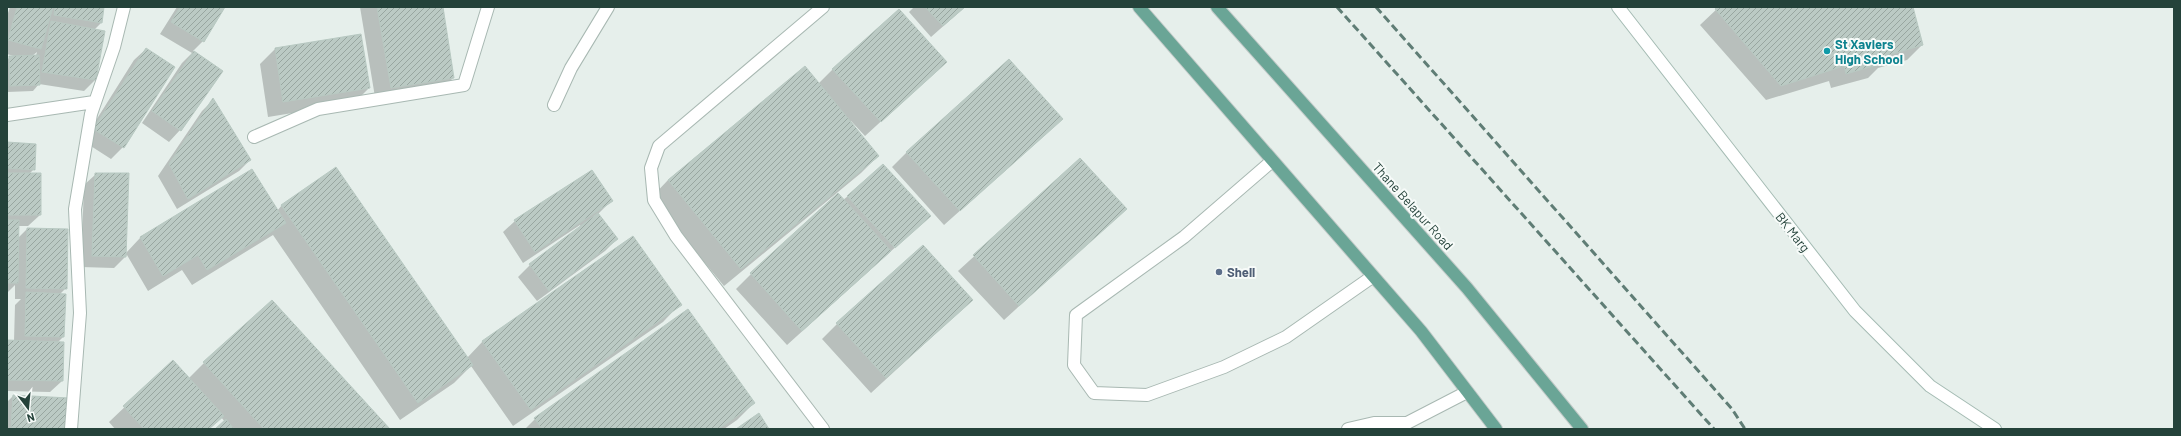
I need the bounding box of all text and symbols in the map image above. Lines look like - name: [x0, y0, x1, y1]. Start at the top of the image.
- place label: St Xaviers High School: [1835, 36, 1903, 67]
- marker: St Xaviers High School: [1822, 46, 1832, 56]
- street label: Thane Belapur Road: [1369, 159, 1457, 253]
- street label: BK Marg: [1772, 209, 1814, 255]
- place label: Shell: [1227, 264, 1255, 280]
- marker: Shell: [1214, 267, 1224, 277]
- north arrow: [8, 388, 48, 428]
- text: N: [26, 411, 36, 425]

